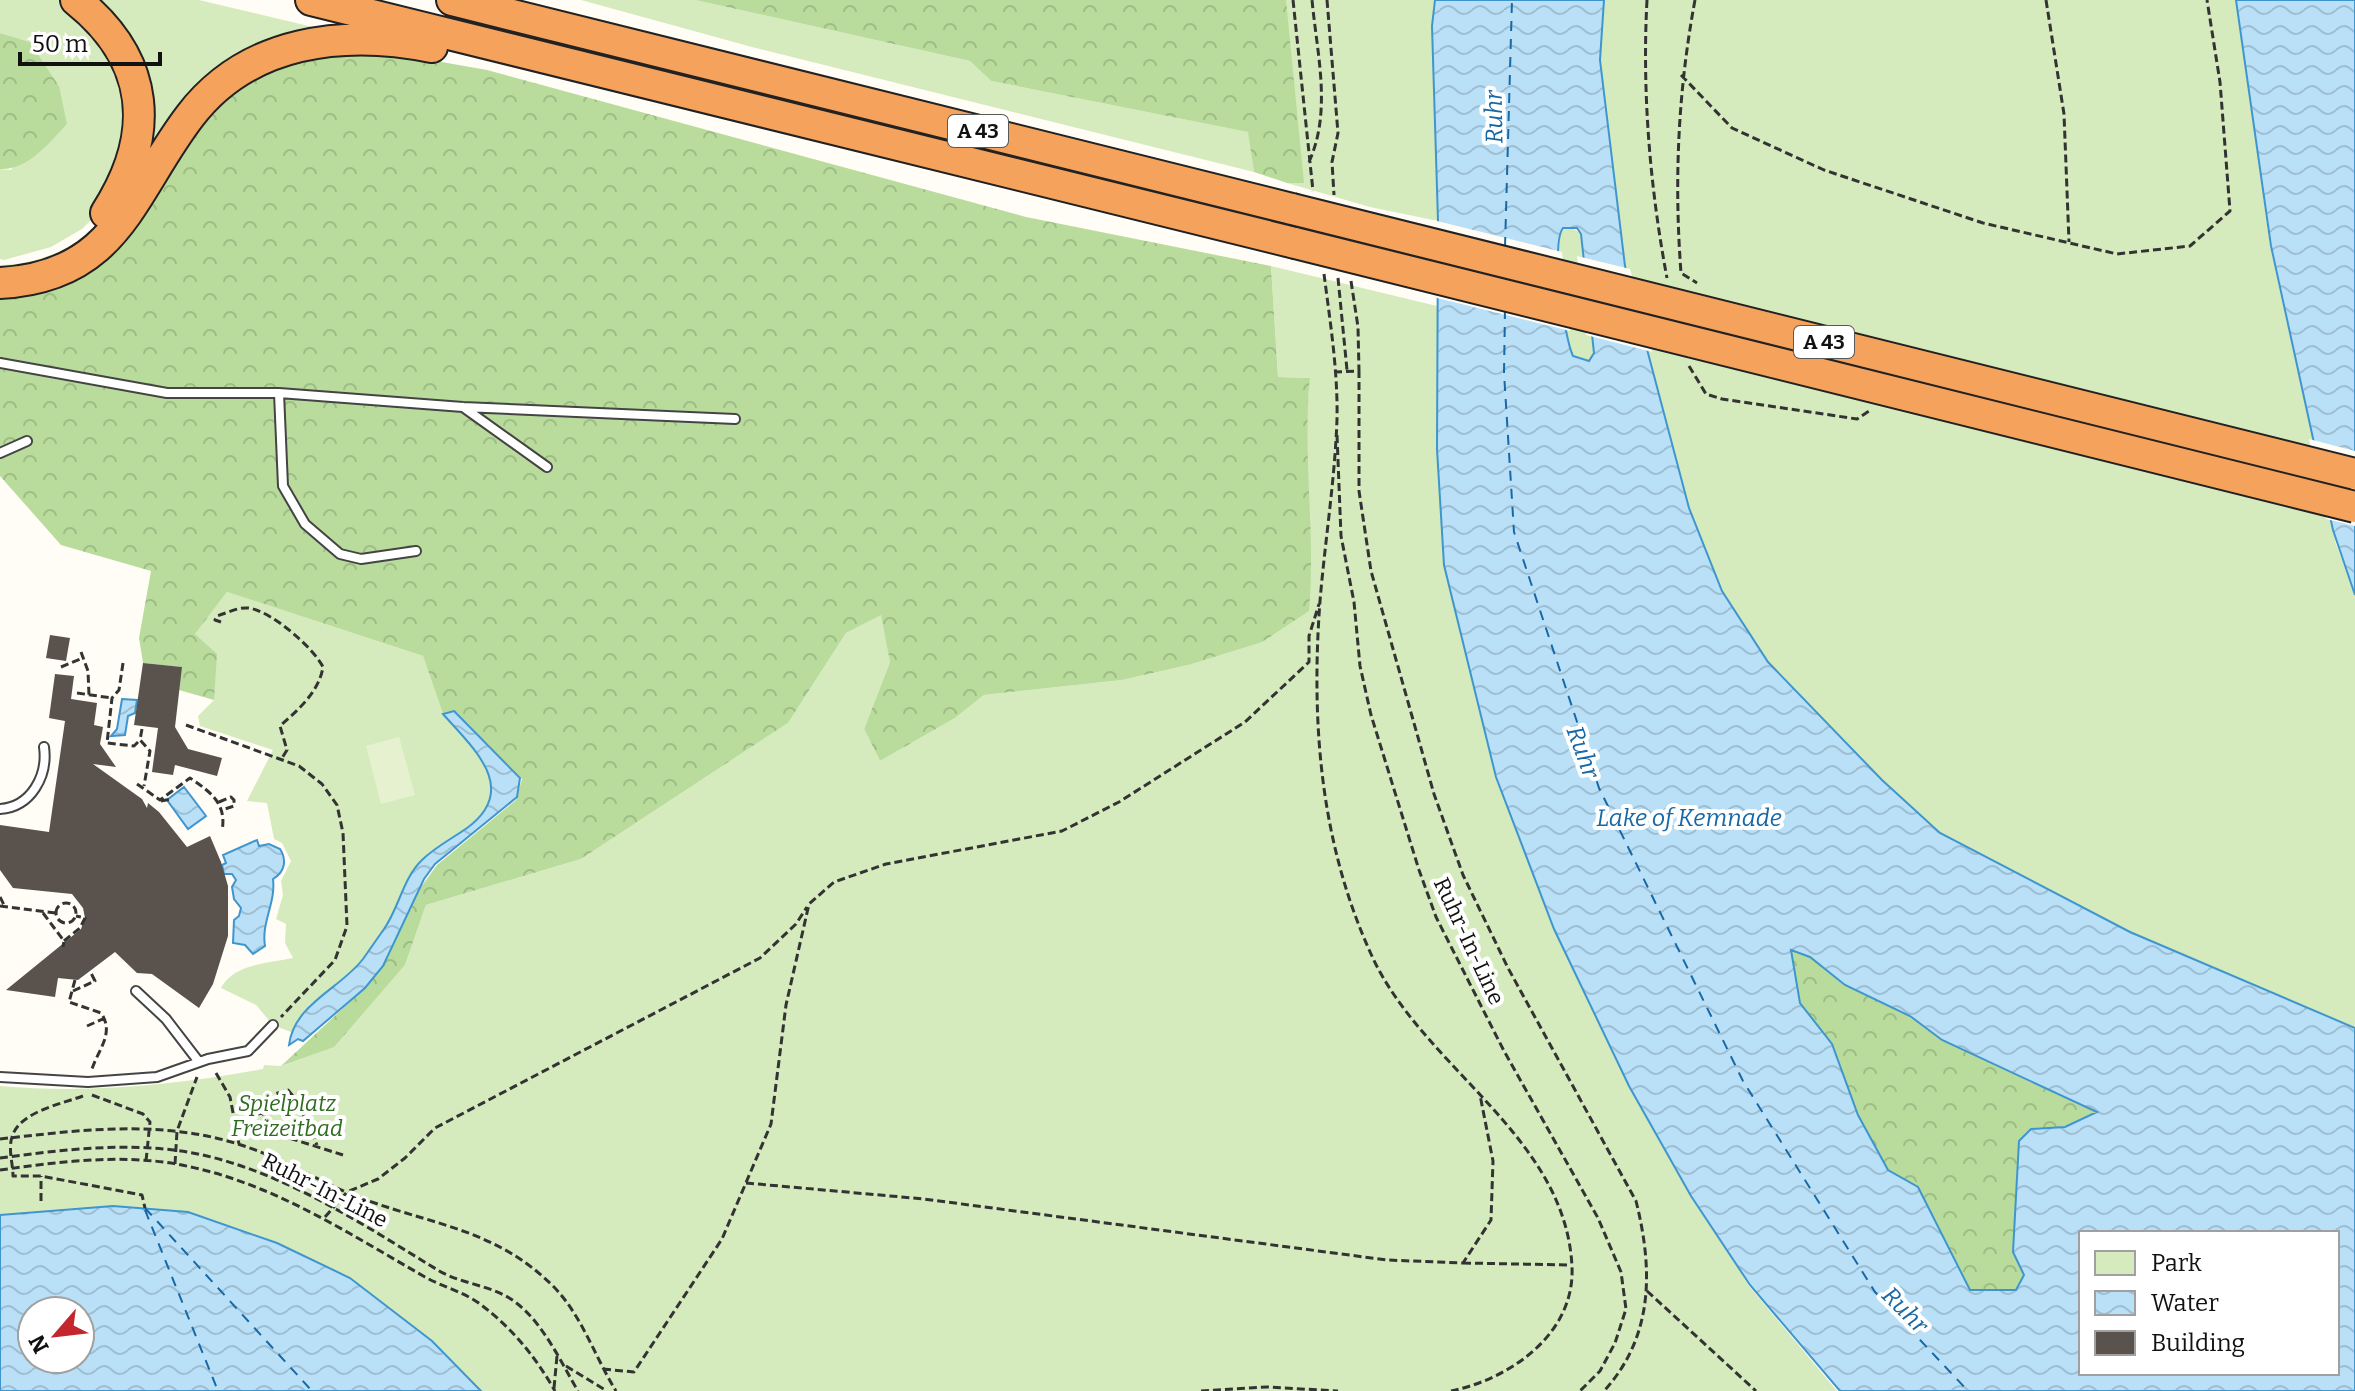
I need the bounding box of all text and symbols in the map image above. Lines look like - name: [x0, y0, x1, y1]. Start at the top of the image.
- scale bar: [20, 16, 160, 66]
- text: 50 m: [32, 30, 88, 58]
- water label: Ruhr: [1480, 89, 1508, 144]
- road number: A 43: [948, 115, 1008, 147]
- road number: A 43: [1794, 326, 1854, 358]
- water label: Ruhr: [1561, 722, 1606, 783]
- water label: Lake of Kemnade: [1596, 804, 1782, 832]
- street label: Ruhr-In-Line: [1428, 873, 1510, 1009]
- park label: Spielplatz Freizeitbad: [231, 1090, 343, 1142]
- street label: Ruhr-In-Line: [258, 1147, 392, 1233]
- legend: [2079, 1231, 2339, 1375]
- text: Park: [2151, 1249, 2202, 1277]
- water label: Ruhr: [1876, 1281, 1935, 1340]
- text: Water: [2151, 1289, 2219, 1317]
- north arrow: [16, 1295, 96, 1375]
- text: Building: [2151, 1329, 2245, 1357]
- text: N: [23, 1330, 55, 1358]

